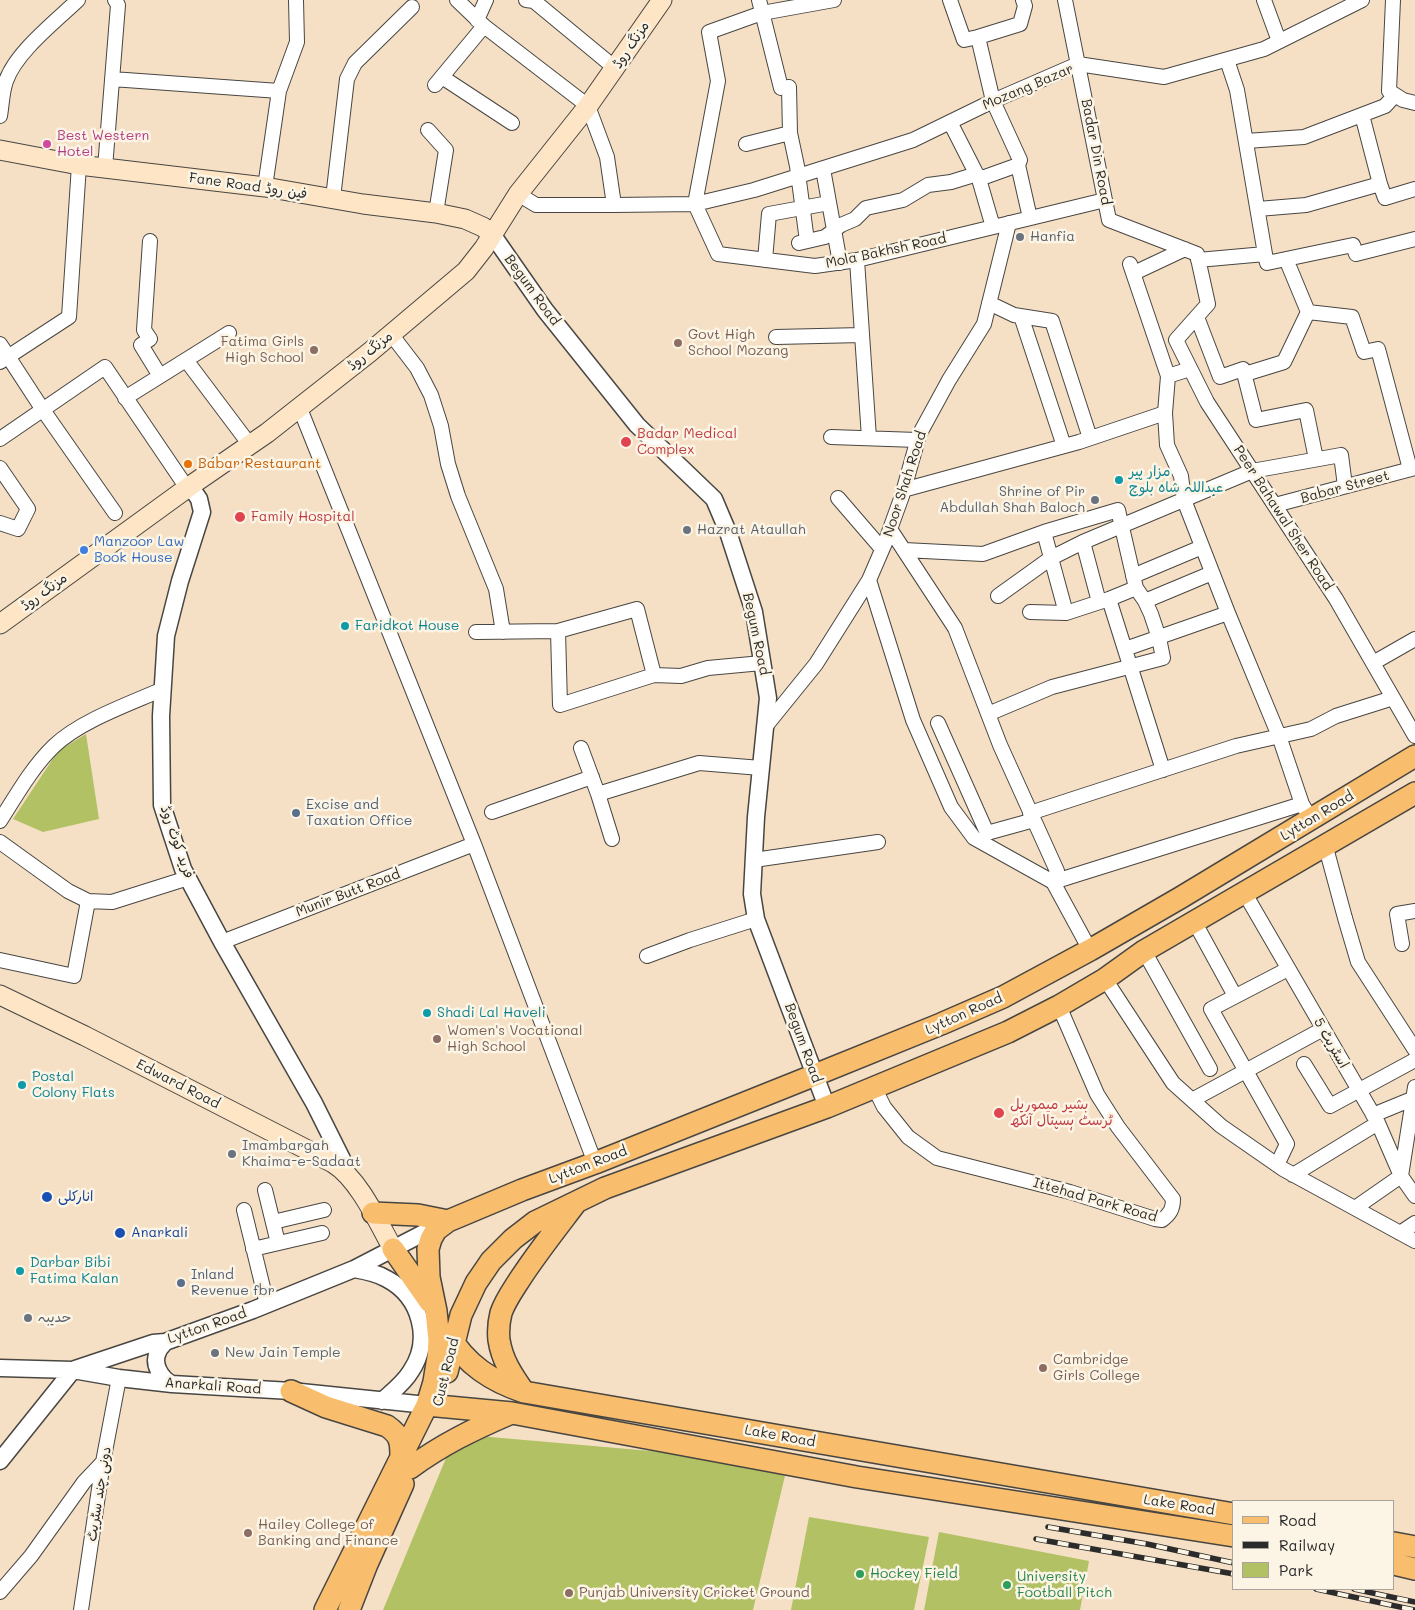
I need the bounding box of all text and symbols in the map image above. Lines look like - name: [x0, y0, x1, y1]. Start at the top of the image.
- street label: مزنگ روڈ: [609, 18, 653, 72]
- street label: Mozang Bazar: [980, 60, 1076, 114]
- street label: Badar Din Road: [1077, 98, 1115, 206]
- place label: Best Western Hotel: [57, 128, 149, 160]
- marker: Best Western Hotel: [41, 138, 53, 150]
- street label: Fane Road فین روڈ: [188, 169, 308, 203]
- place label: Hanfia: [1030, 229, 1075, 245]
- street label: Mola Bakhsh Road: [824, 230, 948, 272]
- marker: Hanfia: [1014, 231, 1026, 243]
- street label: Begum Road: [501, 251, 563, 329]
- place label: Govt High School Mozang: [688, 327, 788, 360]
- street label: مزنگ روڈ: [344, 328, 396, 374]
- place label: Fatima Girls High School: [221, 334, 304, 367]
- marker: Govt High School Mozang: [672, 337, 684, 349]
- marker: Fatima Girls High School: [308, 344, 320, 356]
- place label: Badar Medical Complex: [637, 426, 737, 458]
- street label: Noor Shah Road: [880, 429, 930, 539]
- marker: Badar Medical Complex: [619, 435, 633, 449]
- street label: Peer Bahawal Sher Road: [1230, 442, 1336, 594]
- place label: Babar Restaurant: [198, 456, 321, 472]
- marker: Babar Restaurant: [182, 458, 194, 470]
- place label: مزار پیر عبداللہ شاہ بلوچ: [1129, 464, 1223, 497]
- street label: Babar Street: [1299, 467, 1391, 507]
- marker: مزار پیر عبداللہ شاہ بلوچ: [1113, 474, 1125, 486]
- place label: Shrine of Pir Abdullah Shah Baloch: [939, 484, 1085, 516]
- marker: Shrine of Pir Abdullah Shah Baloch: [1089, 494, 1101, 506]
- place label: Family Hospital: [251, 509, 355, 525]
- marker: Family Hospital: [233, 510, 247, 524]
- place label: Hazrat Ataullah: [697, 522, 806, 538]
- marker: Hazrat Ataullah: [681, 524, 693, 536]
- place label: Manzoor Law Book House: [94, 534, 184, 566]
- marker: Manzoor Law Book House: [78, 544, 90, 556]
- street label: مزنگ روڈ: [17, 569, 71, 615]
- street label: Begum Road: [739, 591, 773, 677]
- place label: Faridkot House: [355, 618, 460, 634]
- marker: Faridkot House: [339, 620, 351, 632]
- street label: Lytton Road: [1277, 788, 1357, 844]
- place label: Excise and Taxation Office: [306, 797, 413, 830]
- street label: فرید کوٹ روڈ: [157, 803, 197, 881]
- marker: Excise and Taxation Office: [290, 807, 302, 819]
- street label: Munir Butt Road: [293, 865, 403, 921]
- street label: Lytton Road: [923, 990, 1005, 1038]
- street label: Begum Road: [781, 1001, 825, 1085]
- place label: Shadi Lal Haveli: [437, 1005, 546, 1021]
- marker: Shadi Lal Haveli: [421, 1007, 433, 1019]
- street label: اسٹریٹ 5: [1310, 1015, 1352, 1071]
- place label: Women's Vocational High School: [447, 1023, 583, 1056]
- marker: Women's Vocational High School: [431, 1033, 443, 1045]
- street label: Edward Road: [133, 1056, 223, 1112]
- place label: Postal Colony Flats: [32, 1069, 115, 1102]
- marker: Postal Colony Flats: [16, 1079, 28, 1091]
- place label: بشیر میموریل ٹرسٹ ہسپتال آنکھ: [1010, 1097, 1113, 1130]
- marker: بشیر میموریل ٹرسٹ ہسپتال آنکھ: [992, 1106, 1006, 1120]
- place label: Imambargah Khaima-e-Sadaat: [242, 1138, 361, 1170]
- street label: Lytton Road: [547, 1142, 629, 1188]
- marker: Imambargah Khaima-e-Sadaat: [226, 1148, 238, 1160]
- street label: Ittehad Park Road: [1031, 1174, 1159, 1226]
- place label: انارکلی: [58, 1189, 93, 1205]
- marker: انارکلی: [40, 1190, 54, 1204]
- place label: Anarkali: [131, 1225, 188, 1241]
- marker: Anarkali: [113, 1226, 127, 1240]
- place label: Darbar Bibi Fatima Kalan: [30, 1255, 119, 1288]
- marker: Darbar Bibi Fatima Kalan: [14, 1265, 26, 1277]
- place label: Inland Revenue fbr: [191, 1267, 275, 1300]
- marker: Inland Revenue fbr: [175, 1277, 187, 1289]
- street label: Lytton Road: [165, 1305, 249, 1347]
- place label: حدیبہ: [38, 1310, 71, 1326]
- marker: حدیبہ: [22, 1312, 34, 1324]
- street label: Cust Road: [429, 1336, 463, 1408]
- place label: New Jain Temple: [225, 1345, 341, 1361]
- marker: New Jain Temple: [209, 1347, 221, 1359]
- place label: Cambridge Girls College: [1053, 1352, 1140, 1384]
- marker: Cambridge Girls College: [1037, 1362, 1049, 1374]
- street label: Anarkali Road: [164, 1374, 262, 1398]
- street label: Lake Road: [743, 1422, 817, 1450]
- street label: دونی چند سٹریٹ: [83, 1445, 115, 1543]
- street label: Lake Road: [1142, 1491, 1216, 1519]
- legend: [1232, 1500, 1395, 1590]
- text: Road: [1279, 1510, 1316, 1530]
- place label: Hailey College of Banking and Finance: [258, 1517, 398, 1550]
- marker: Hailey College of Banking and Finance: [242, 1527, 254, 1539]
- text: Railway: [1279, 1535, 1335, 1555]
- text: Park: [1279, 1560, 1313, 1580]
- place label: Hockey Field: [870, 1566, 958, 1582]
- marker: Hockey Field: [854, 1568, 866, 1580]
- place label: University Football Pitch: [1017, 1569, 1112, 1601]
- marker: University Football Pitch: [1001, 1579, 1013, 1591]
- place label: Punjab University Cricket Ground: [579, 1585, 810, 1601]
- marker: Punjab University Cricket Ground: [563, 1587, 575, 1599]

